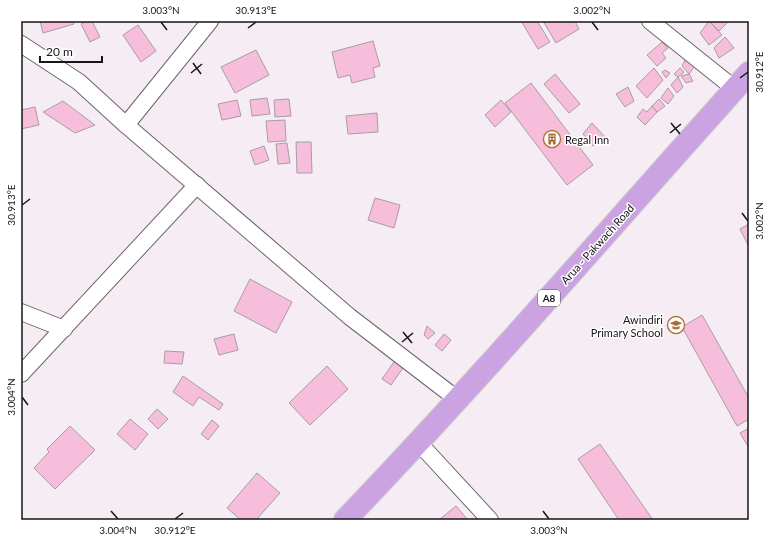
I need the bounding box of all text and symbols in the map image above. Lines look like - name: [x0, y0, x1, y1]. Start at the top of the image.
- text: 3.003°N: [142, 4, 180, 16]
- text: 30.913°E: [235, 4, 277, 16]
- text: 3.002°N: [573, 4, 611, 16]
- scale bar: [40, 38, 102, 64]
- text: 20 m: [46, 44, 73, 59]
- text: 30.912°E: [753, 51, 765, 93]
- building icon: Regal Inn: [542, 129, 562, 149]
- place label: Regal Inn: [565, 133, 609, 146]
- text: 30.913°E: [5, 184, 17, 226]
- street label: Arua - Pakwach Road: [558, 201, 636, 287]
- text: 3.002°N: [753, 202, 765, 240]
- road number: A8: [538, 290, 560, 306]
- place label: Awindiri Primary School: [591, 313, 663, 339]
- school or university icon: Awindiri Primary School: [666, 315, 686, 335]
- text: 3.004°N: [5, 378, 17, 416]
- text: 3.004°N: [99, 524, 137, 536]
- text: 30.912°E: [154, 524, 196, 536]
- text: 3.003°N: [530, 524, 568, 536]

